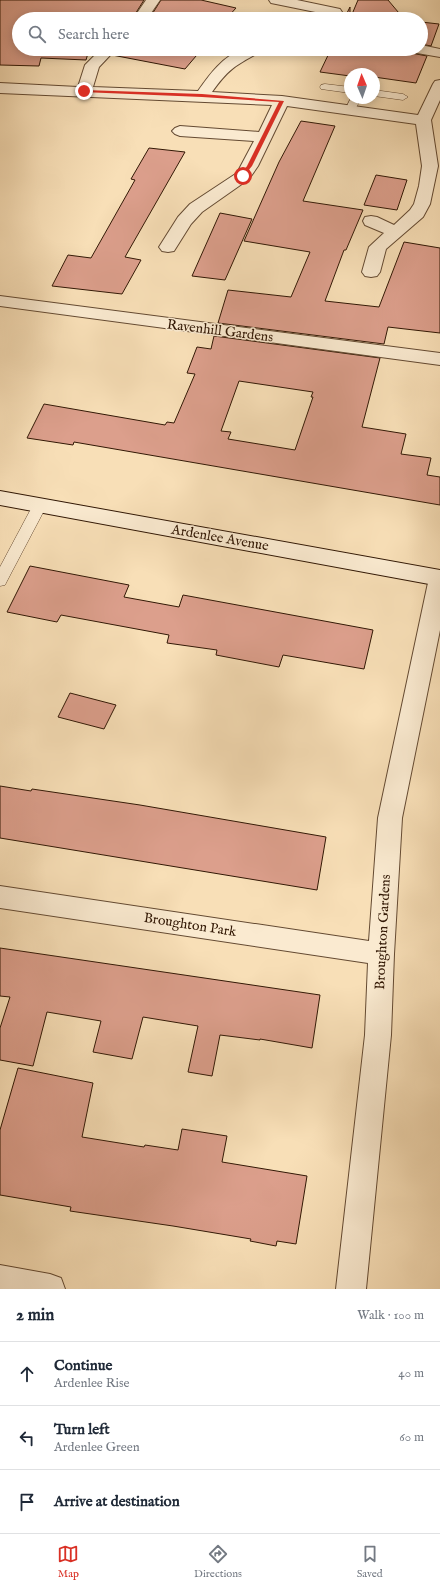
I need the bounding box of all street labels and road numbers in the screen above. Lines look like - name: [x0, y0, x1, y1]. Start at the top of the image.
- street label: Ravenhill Gardens: [166, 316, 274, 346]
- street label: Ardenlee Avenue: [169, 520, 271, 556]
- street label: Broughton Gardens: [371, 874, 395, 990]
- street label: Broughton Park: [142, 909, 238, 941]

